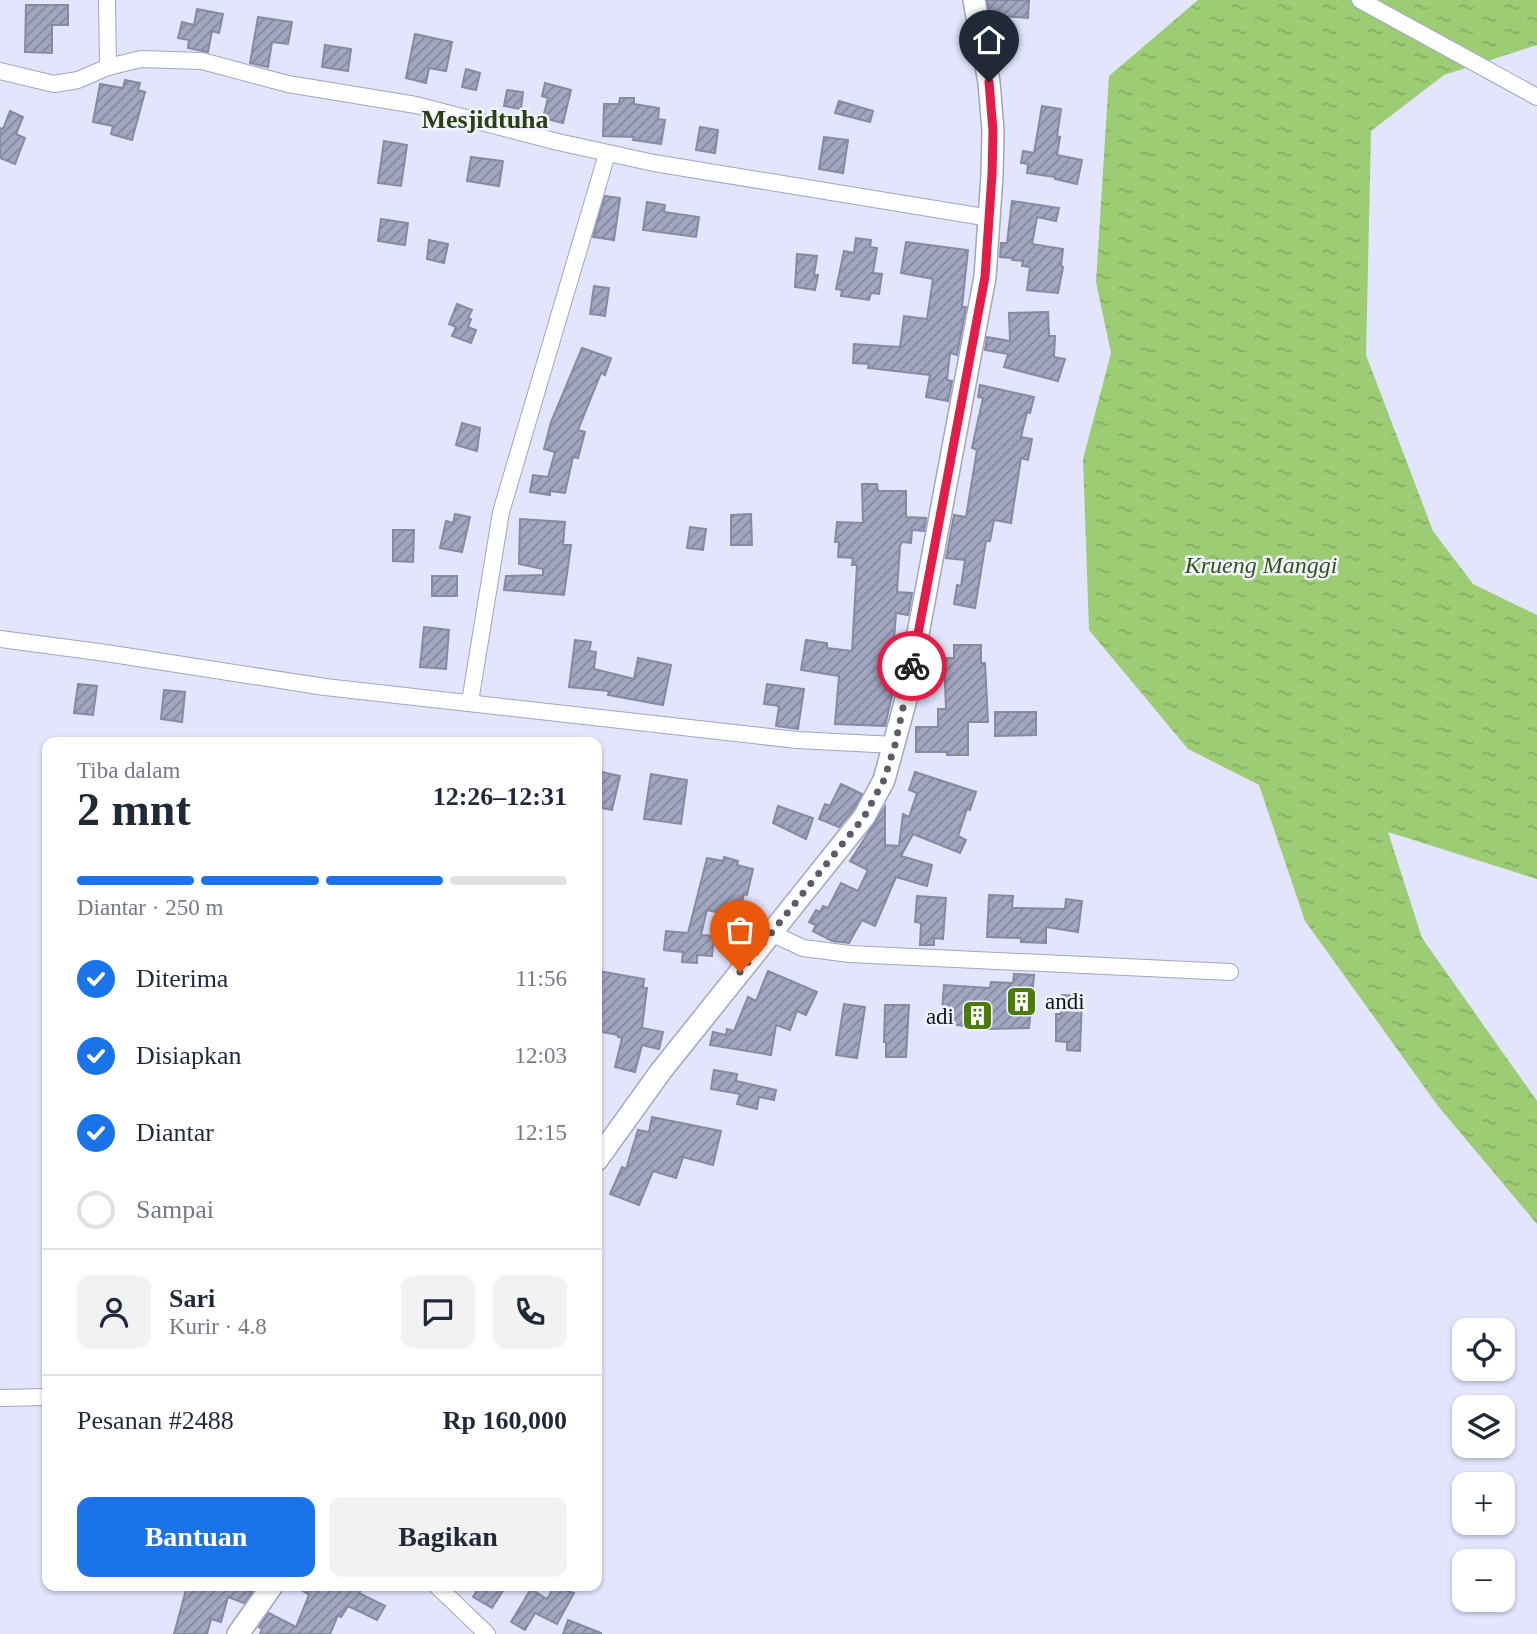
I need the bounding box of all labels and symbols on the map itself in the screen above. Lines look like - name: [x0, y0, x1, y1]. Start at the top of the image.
- pin: [959, 10, 1019, 82]
- district label: Mesjidtuha: [421, 105, 549, 134]
- water label: Krueng Manggi: [1184, 552, 1337, 578]
- courier: [877, 631, 947, 701]
- pin: [710, 900, 770, 972]
- building icon: andi: [1005, 984, 1039, 1018]
- place label: andi: [1045, 989, 1085, 1014]
- building icon: adi: [960, 999, 994, 1033]
- place label: adi: [926, 1004, 954, 1029]

